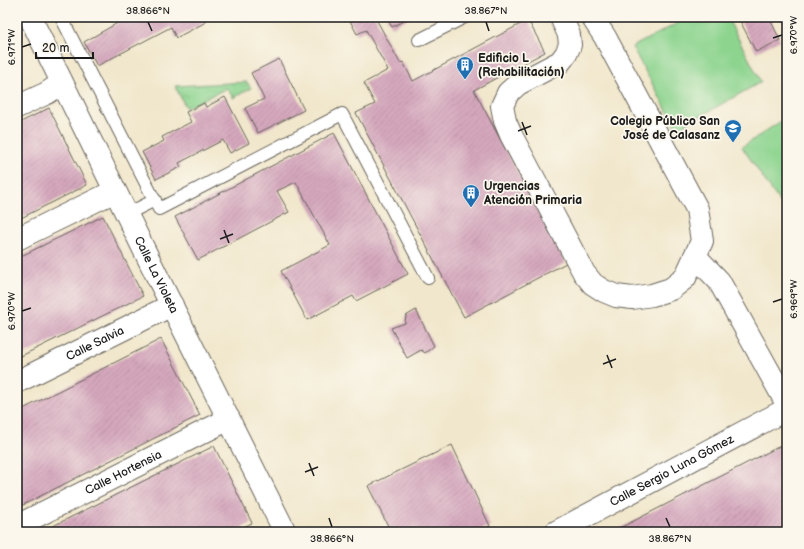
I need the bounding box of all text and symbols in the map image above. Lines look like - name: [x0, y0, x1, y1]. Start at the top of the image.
- text: 38.866°N: [126, 5, 170, 17]
- text: 38.867°N: [465, 5, 507, 17]
- text: 6.970°W: [788, 16, 800, 54]
- text: 6.971°W: [6, 29, 18, 65]
- scale bar: [36, 34, 93, 60]
- text: 20 m: [42, 41, 69, 56]
- place label: Edificio L (Rehabilitación): [478, 51, 565, 80]
- building icon: Edificio L (Rehabilitación): [455, 55, 475, 80]
- place label: Colegio Público San José de Calasanz: [610, 114, 720, 143]
- school or university icon: Colegio Público San José de Calasanz: [723, 118, 743, 143]
- place label: Urgencias Atención Primaria: [483, 179, 582, 208]
- building icon: Urgencias Atención Primaria: [461, 183, 481, 208]
- street label: Calle La Violeta: [131, 234, 182, 316]
- text: 6.969°W: [788, 279, 800, 319]
- text: 6.970°W: [6, 292, 18, 330]
- street label: Calle Salvia: [64, 323, 127, 364]
- street label: Calle Sergio Luna Gómez: [607, 432, 737, 510]
- street label: Calle Hortensia: [83, 447, 164, 498]
- text: 38.866°N: [310, 533, 354, 545]
- text: 38.867°N: [649, 533, 691, 545]

